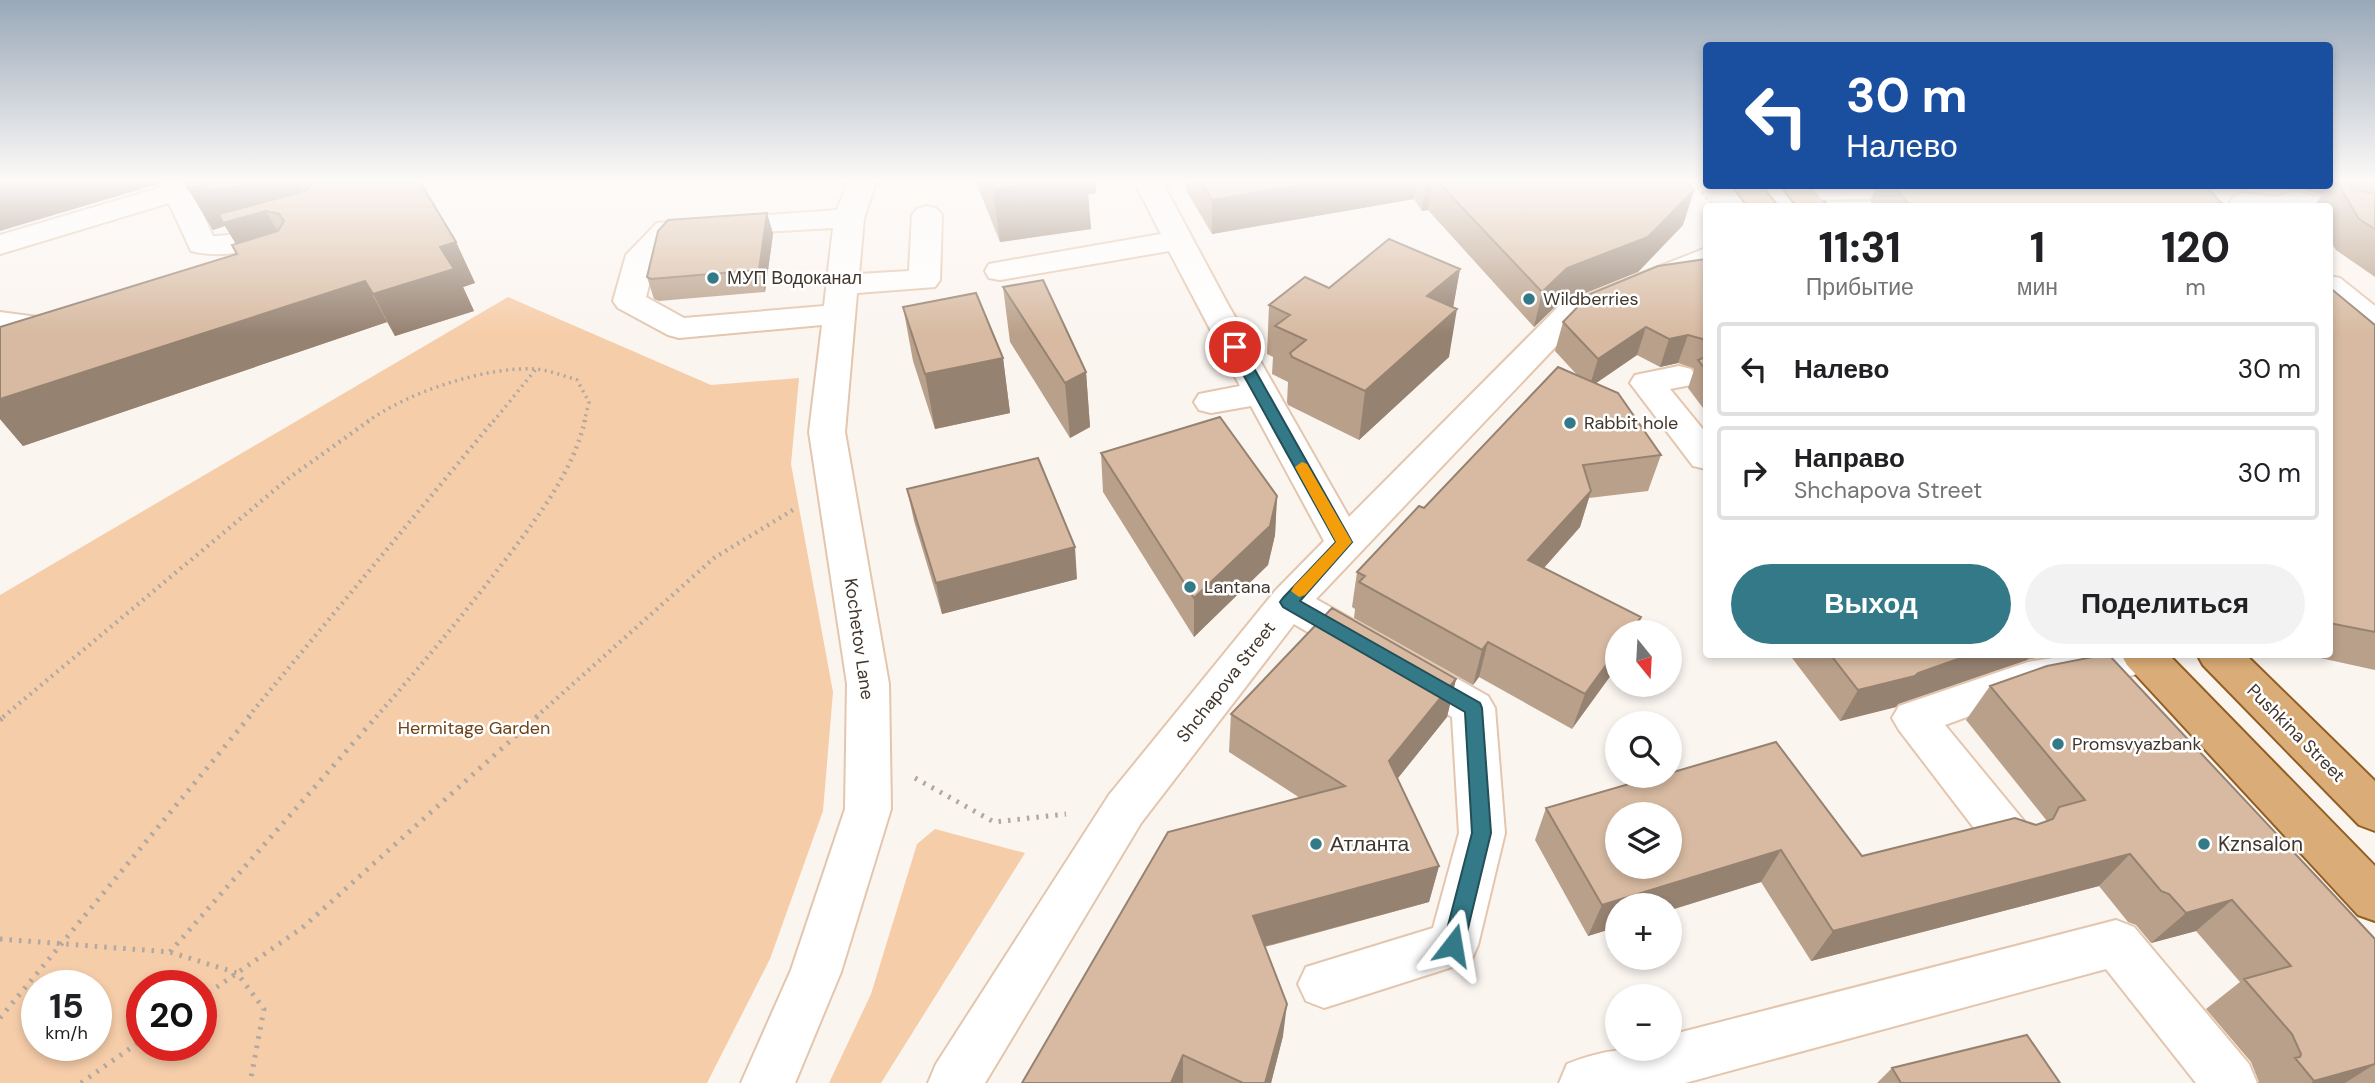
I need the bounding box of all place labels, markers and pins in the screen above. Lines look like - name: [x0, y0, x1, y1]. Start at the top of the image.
- place label: МУП Водоканал: [727, 266, 862, 290]
- marker: МУП Водоканал: [705, 270, 721, 286]
- place label: Wildberries: [1543, 287, 1638, 311]
- marker: Wildberries: [1521, 291, 1537, 307]
- pin: [1205, 317, 1265, 377]
- place label: Rabbit hole: [1584, 411, 1678, 435]
- marker: Rabbit hole: [1562, 415, 1578, 431]
- place label: Lantana: [1204, 575, 1271, 599]
- marker: Lantana: [1182, 579, 1198, 595]
- place label: Promsvyazbank: [2072, 732, 2201, 756]
- marker: Promsvyazbank: [2050, 736, 2066, 752]
- place label: Атланта: [1330, 830, 1410, 858]
- place label: Kznsalon: [2218, 830, 2303, 858]
- marker: Атланта: [1308, 836, 1324, 852]
- marker: Kznsalon: [2196, 836, 2212, 852]

